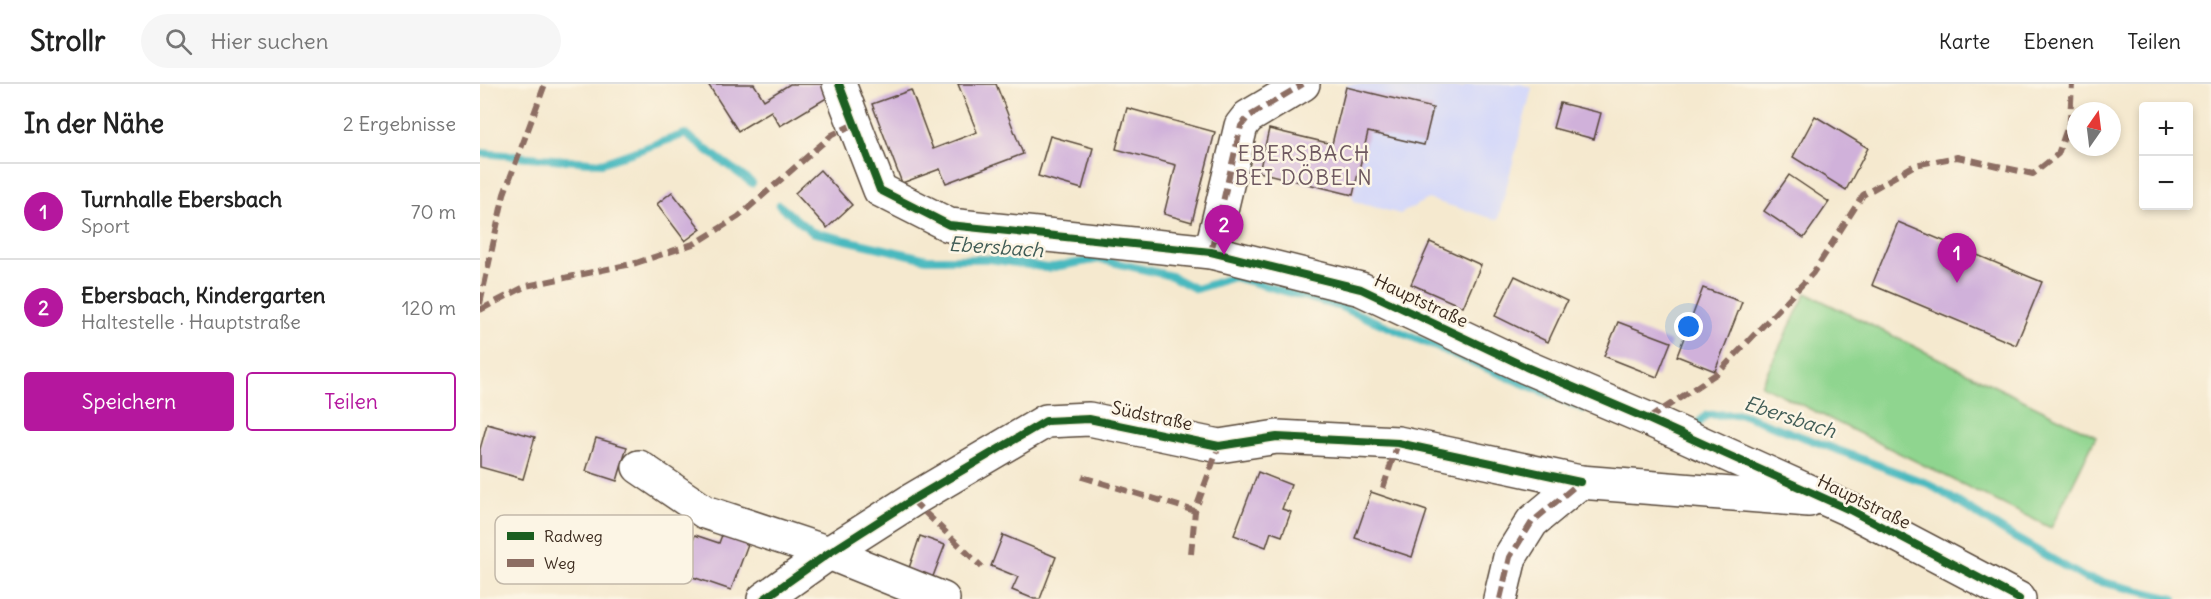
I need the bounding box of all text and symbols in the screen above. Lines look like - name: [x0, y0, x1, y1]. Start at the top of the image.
- search box: [141, 14, 561, 68]
- text: Strollr: [30, 23, 105, 59]
- icon: search: [162, 25, 195, 58]
- text: Hier suchen: [210, 27, 328, 55]
- text: Karte: [1939, 28, 1990, 55]
- text: Ebenen: [2023, 28, 2094, 55]
- text: Teilen: [2127, 28, 2181, 55]
- north arrow: [2067, 102, 2121, 156]
- map controls: [2139, 102, 2193, 210]
- button: +: [2139, 102, 2193, 156]
- text: In der Nähe: [24, 107, 164, 140]
- text: 2 Ergebnisse: [343, 111, 456, 136]
- district label: EBERSBACH BEI DÖBELN: [1235, 140, 1373, 191]
- button: −: [2139, 156, 2193, 210]
- text: Turnhalle Ebersbach: [81, 185, 282, 213]
- text: 1: [40, 199, 47, 224]
- text: 70 m: [411, 199, 456, 224]
- pin: 2: [1204, 206, 1244, 255]
- text: Sport: [81, 213, 130, 238]
- water label: Ebersbach: [948, 231, 1045, 262]
- pin: 1: [1938, 234, 1976, 283]
- street label: Hauptstraße: [1371, 269, 1472, 332]
- text: Ebersbach, Kindergarten: [81, 281, 326, 309]
- text: 2: [38, 295, 49, 320]
- text: 120 m: [402, 295, 456, 320]
- text: Haltestelle · Hauptstraße: [81, 309, 301, 334]
- your location: [1674, 312, 1703, 341]
- button: Speichern: [24, 372, 234, 431]
- button: Teilen: [246, 372, 456, 431]
- water label: Ebersbach: [1741, 390, 1840, 443]
- street label: Südstraße: [1110, 396, 1195, 435]
- street label: Hauptstraße: [1814, 469, 1915, 534]
- legend: [495, 515, 693, 584]
- text: Radweg: [544, 526, 603, 546]
- text: Weg: [544, 553, 576, 573]

